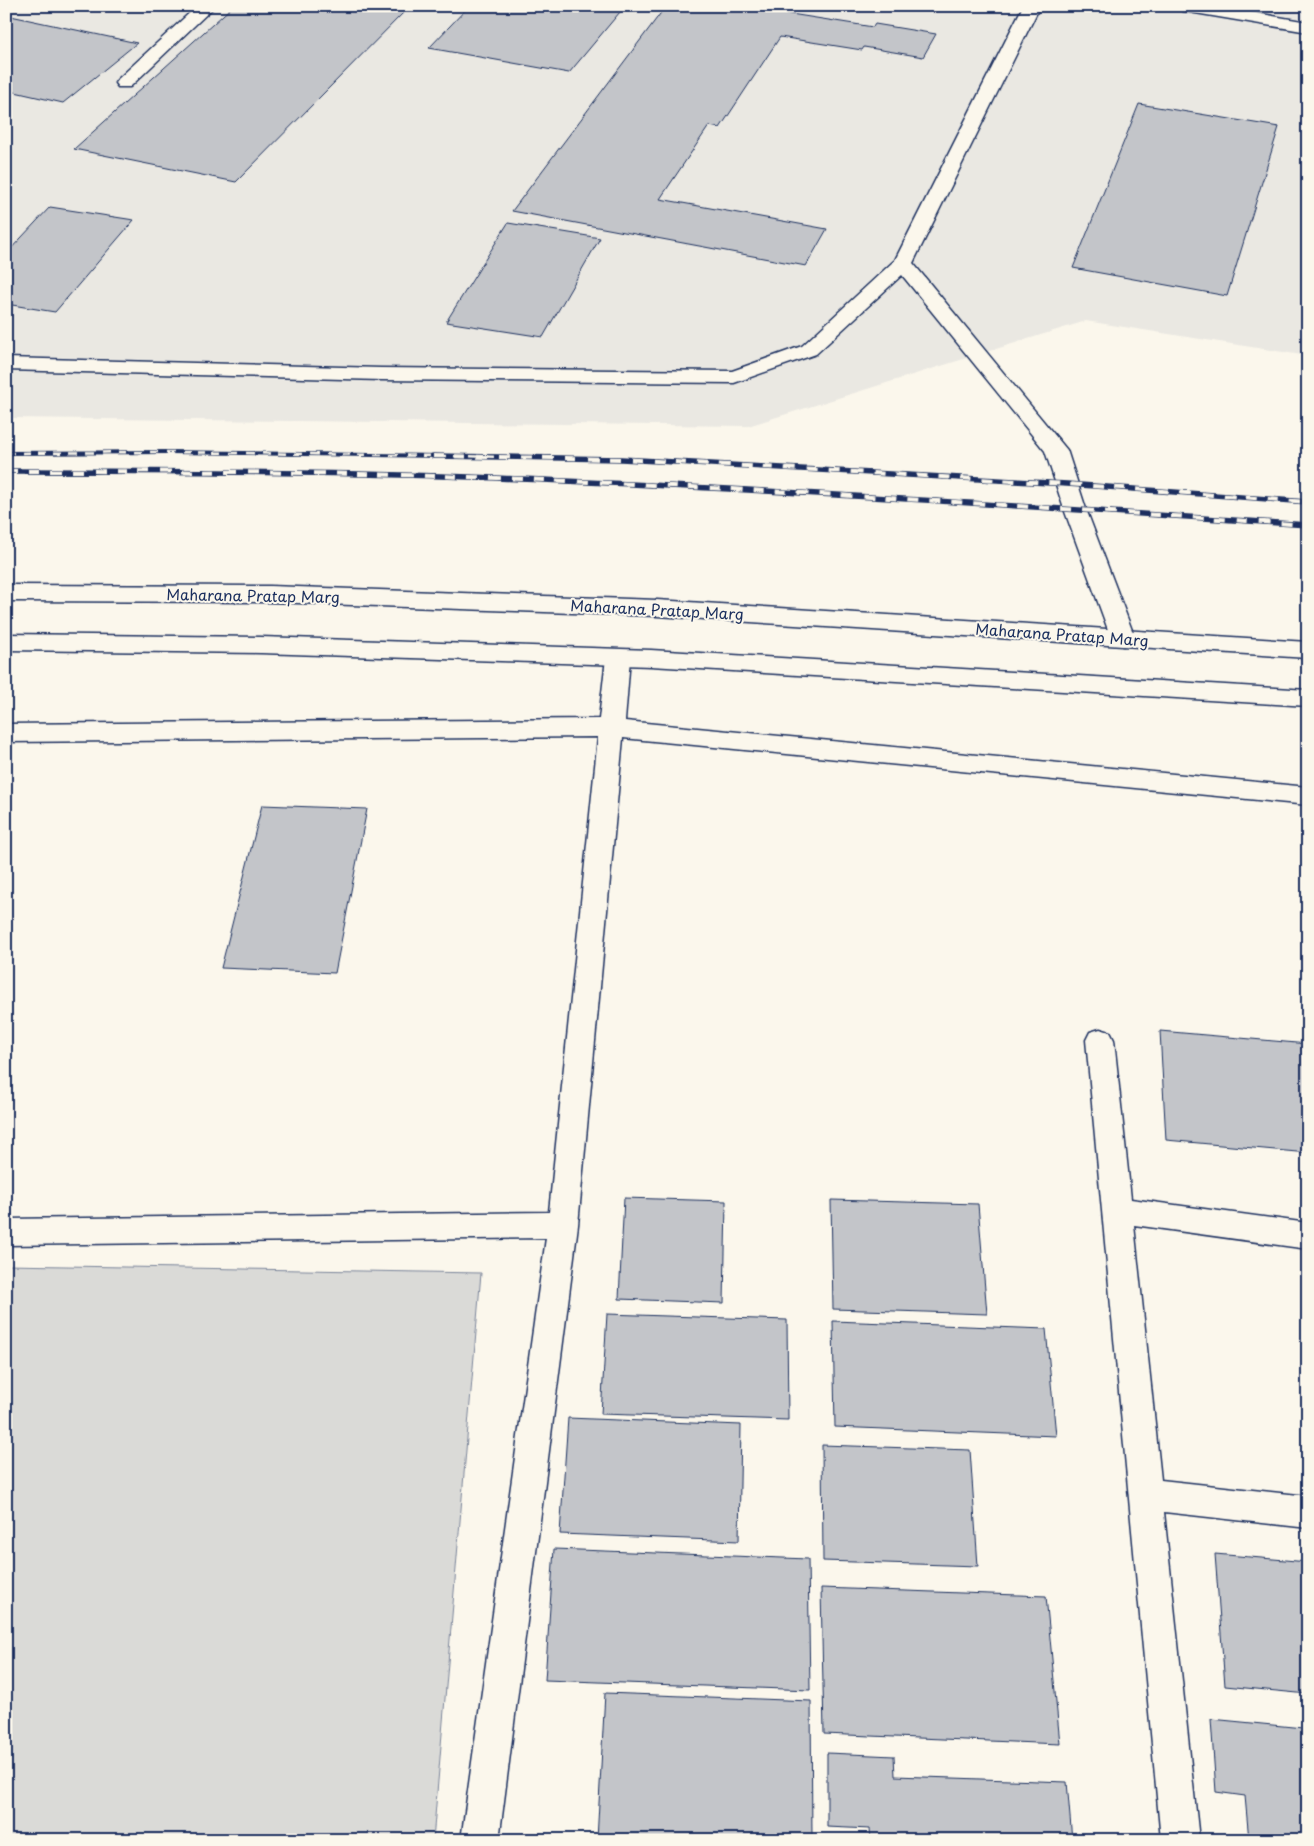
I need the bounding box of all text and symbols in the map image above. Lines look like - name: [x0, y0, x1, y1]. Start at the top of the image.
- street label: Maharana Pratap Marg: [166, 582, 340, 608]
- street label: Maharana Pratap Marg: [570, 593, 744, 625]
- street label: Maharana Pratap Marg: [975, 616, 1149, 652]

